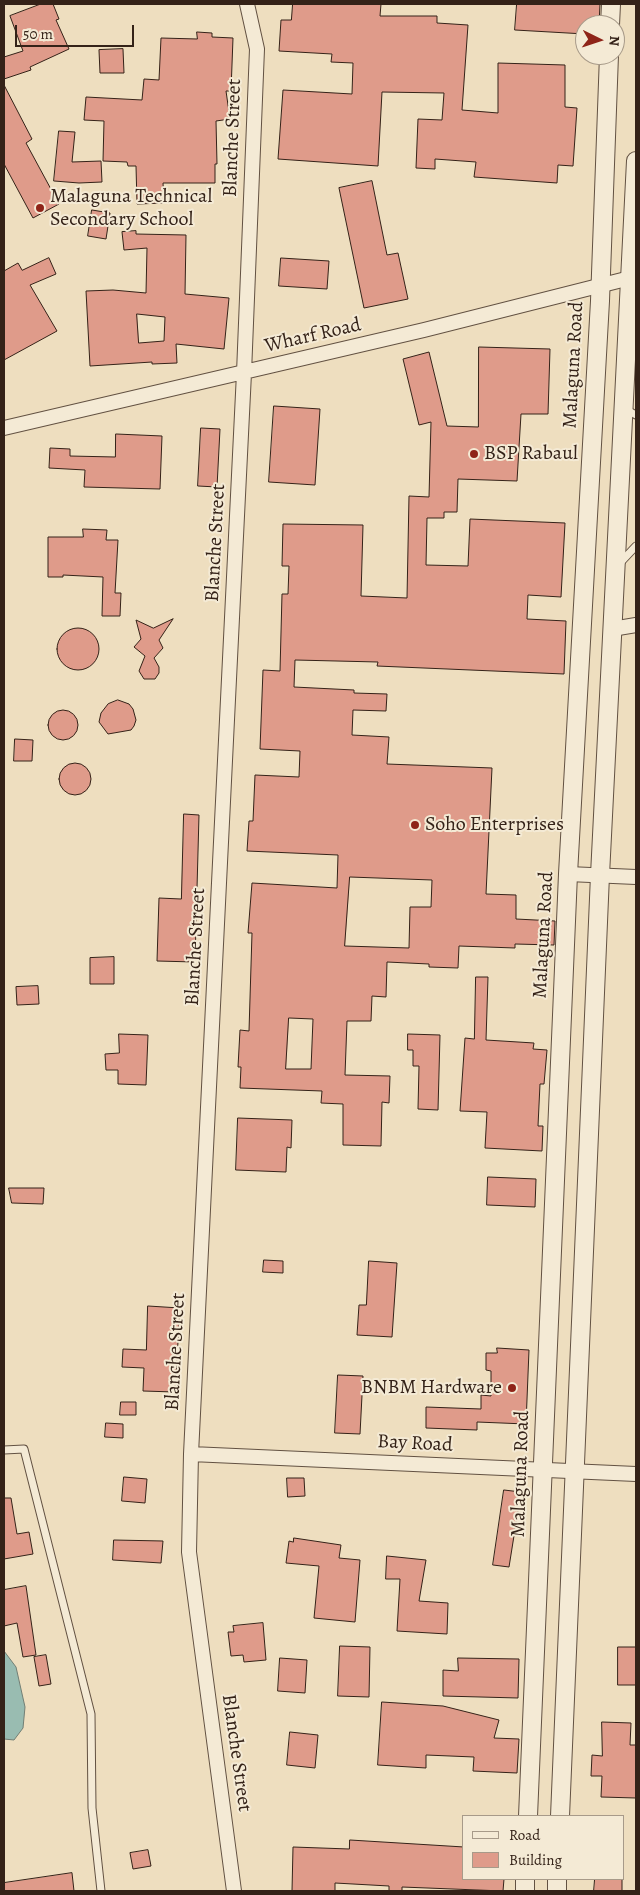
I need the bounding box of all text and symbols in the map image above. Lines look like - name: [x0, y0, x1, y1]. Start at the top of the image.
- scale bar: [18, 15, 136, 47]
- north arrow: [575, 15, 625, 65]
- text: 50 m: [23, 24, 53, 44]
- text: N: [605, 35, 624, 47]
- street label: Blanche Street: [219, 78, 247, 198]
- place label: Malaguna Technical Secondary School: [50, 185, 212, 232]
- marker: Malaguna Technical Secondary School: [34, 202, 46, 214]
- street label: Malaguna Road: [559, 301, 589, 429]
- street label: Wharf Road: [262, 313, 364, 359]
- place label: BSP Rabaul: [484, 442, 578, 466]
- marker: BSP Rabaul: [468, 448, 480, 460]
- street label: Blanche Street: [201, 483, 231, 603]
- place label: Soho Enterprises: [425, 813, 564, 837]
- marker: Soho Enterprises: [409, 819, 421, 831]
- street label: Malaguna Road: [529, 871, 559, 999]
- street label: Blanche Street: [181, 887, 211, 1007]
- street label: Blanche Street: [161, 1292, 191, 1412]
- place label: BNBM Hardware: [361, 1376, 502, 1400]
- marker: BNBM Hardware: [506, 1382, 518, 1394]
- street label: Malaguna Road: [507, 1410, 535, 1538]
- street label: Bay Road: [377, 1430, 453, 1458]
- street label: Blanche Street: [216, 1693, 256, 1813]
- legend: [462, 1815, 625, 1880]
- text: Road: [509, 1825, 540, 1845]
- text: Building: [509, 1850, 562, 1870]

